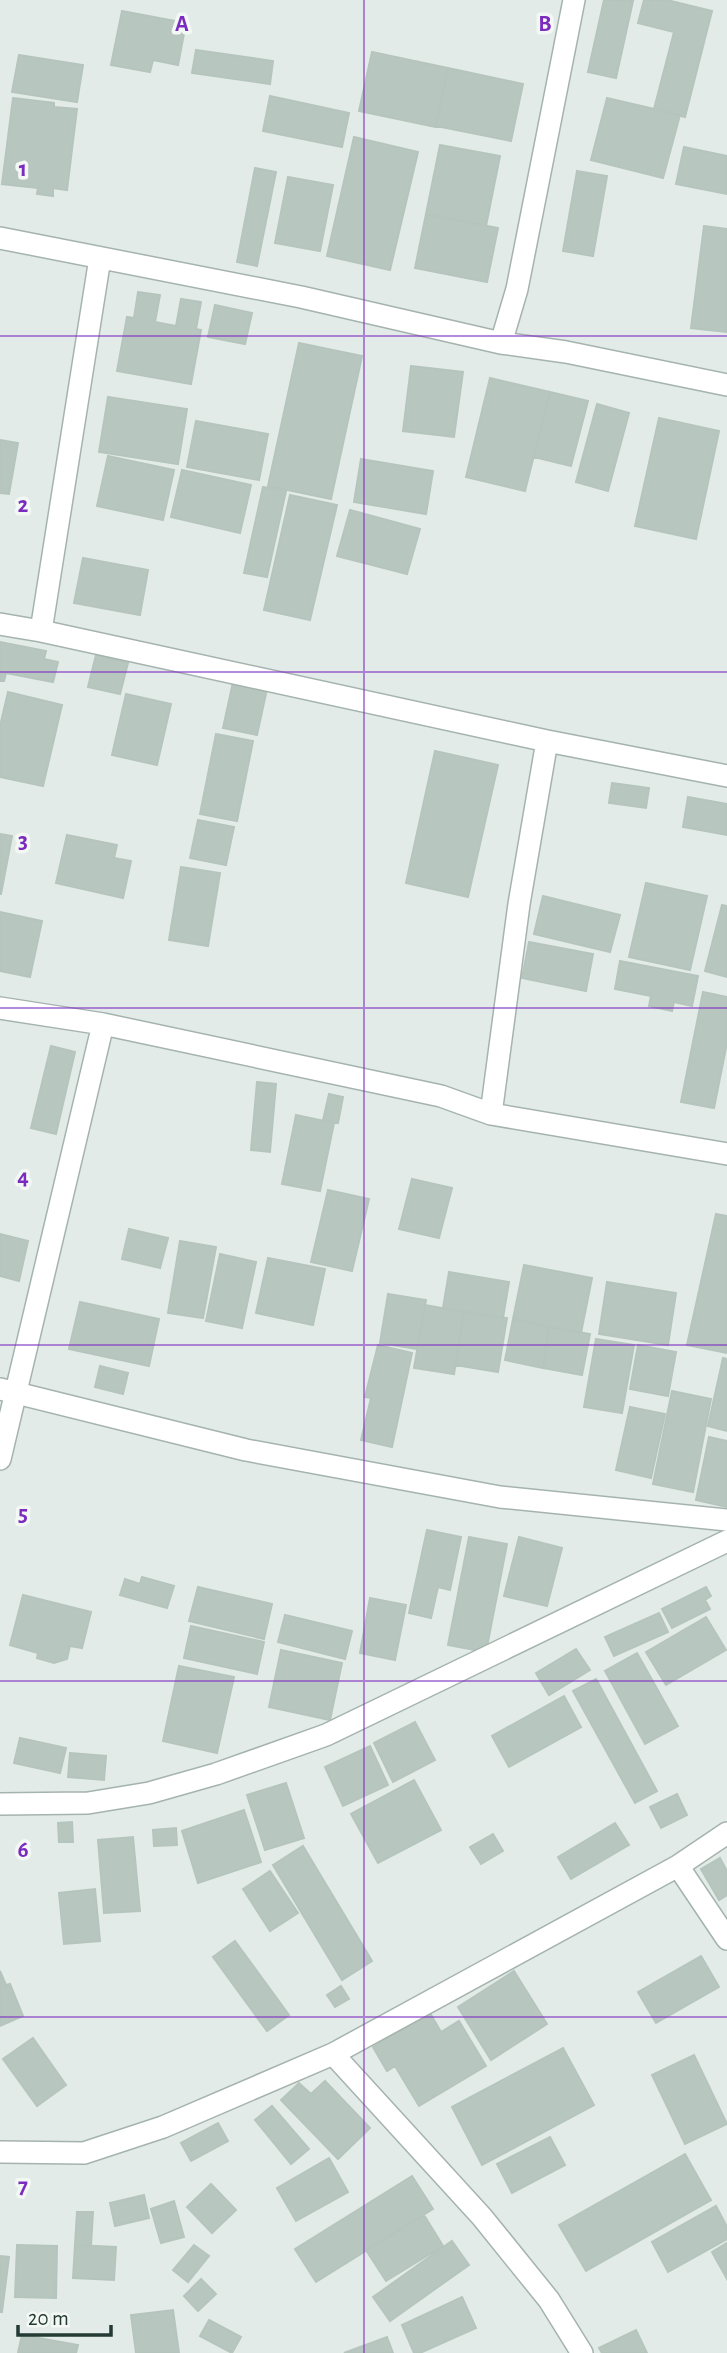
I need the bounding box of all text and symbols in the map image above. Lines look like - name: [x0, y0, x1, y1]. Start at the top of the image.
- text: A: [175, 13, 189, 36]
- text: B: [538, 13, 552, 36]
- text: 1: [19, 158, 27, 181]
- text: 2: [18, 494, 29, 517]
- text: 3: [18, 830, 28, 853]
- text: 4: [17, 1166, 29, 1189]
- text: 5: [18, 1503, 28, 1526]
- text: 6: [17, 1839, 29, 1862]
- text: 7: [18, 2175, 28, 2198]
- scale bar: [18, 2294, 110, 2338]
- text: 20 m: [28, 2308, 69, 2329]

